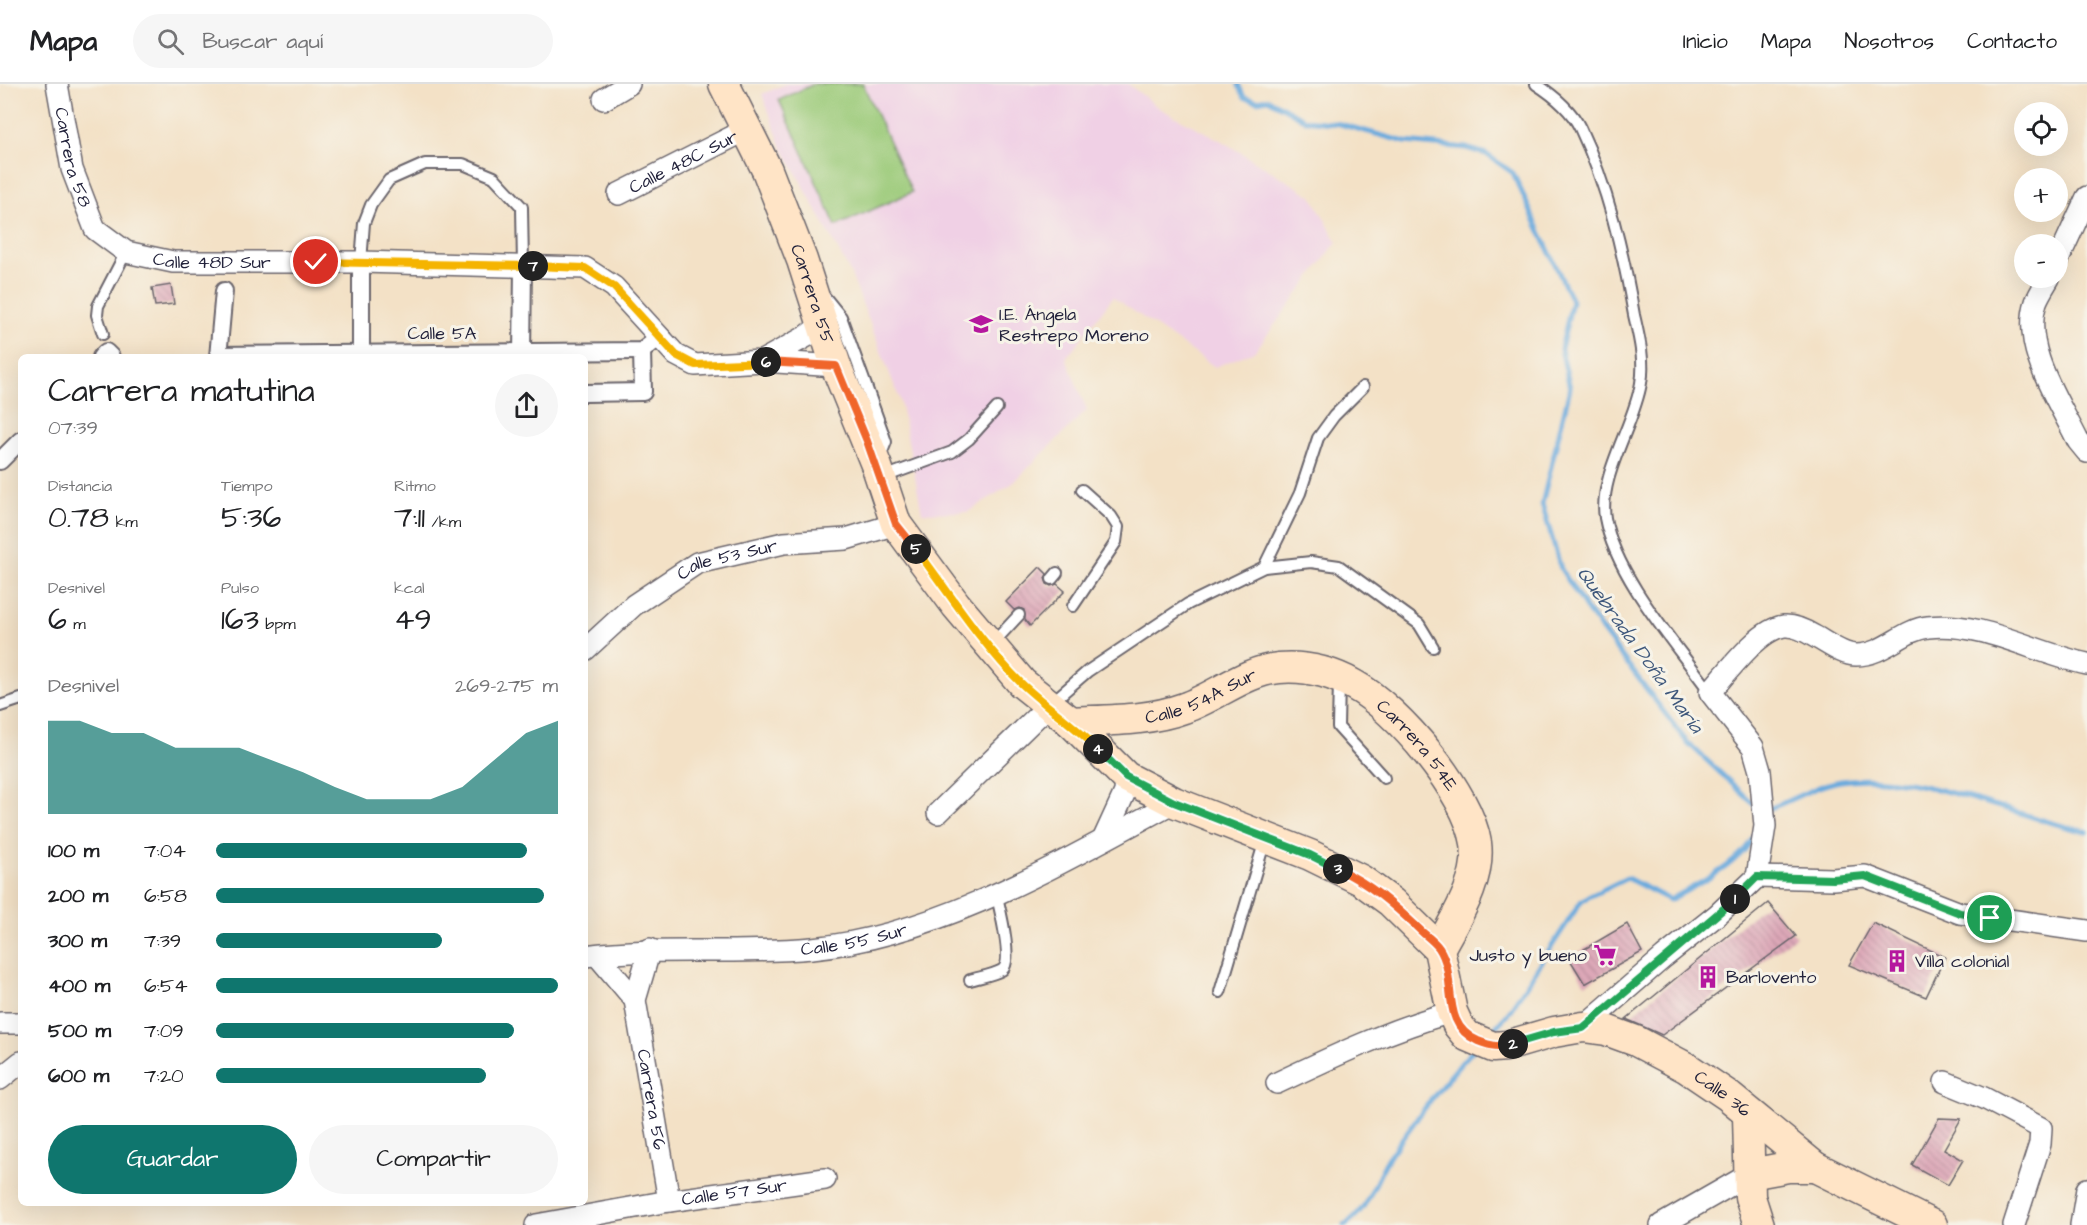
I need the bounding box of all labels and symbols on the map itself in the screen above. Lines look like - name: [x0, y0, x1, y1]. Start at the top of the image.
- street label: Carrera 58: [49, 105, 98, 211]
- street label: Calle 48C Sur: [624, 124, 742, 200]
- pin: [290, 236, 341, 287]
- street label: Carrera 55: [784, 240, 841, 347]
- street label: Calle 48D Sur: [151, 246, 271, 275]
- pin: 7: [518, 251, 548, 281]
- place label: I.E. Ángela Restrepo Moreno: [999, 302, 1149, 348]
- school or university icon: I.E. Ángela Restrepo Moreno: [968, 311, 994, 337]
- street label: Calle 5A: [408, 321, 477, 346]
- pin: 6: [751, 347, 781, 377]
- street label: Calle 53 Sur: [671, 532, 780, 586]
- pin: 5: [901, 534, 931, 564]
- water label: Quebrada Doña María: [1570, 561, 1710, 740]
- street label: Calle 54A Sur: [1143, 662, 1260, 730]
- street label: Carrera 54E: [1371, 693, 1464, 796]
- pin: 4: [1083, 734, 1113, 764]
- pin: 3: [1323, 854, 1353, 884]
- pin: 1: [1720, 884, 1750, 914]
- pin: [1964, 892, 2015, 943]
- street label: Calle 55 Sur: [800, 916, 910, 961]
- supermarket icon: Justo y bueno: [1592, 942, 1618, 968]
- place label: Justo y bueno: [1469, 943, 1587, 969]
- building icon: Villa colonial: [1884, 948, 1910, 974]
- place label: Villa colonial: [1915, 949, 2009, 974]
- building icon: Barlovento: [1695, 964, 1721, 990]
- place label: Barlovento: [1726, 965, 1816, 990]
- pin: 2: [1498, 1029, 1528, 1059]
- street label: Carrera 56: [631, 1047, 673, 1152]
- street label: Calle 36: [1689, 1064, 1757, 1122]
- street label: Calle 57 Sur: [680, 1172, 789, 1212]

